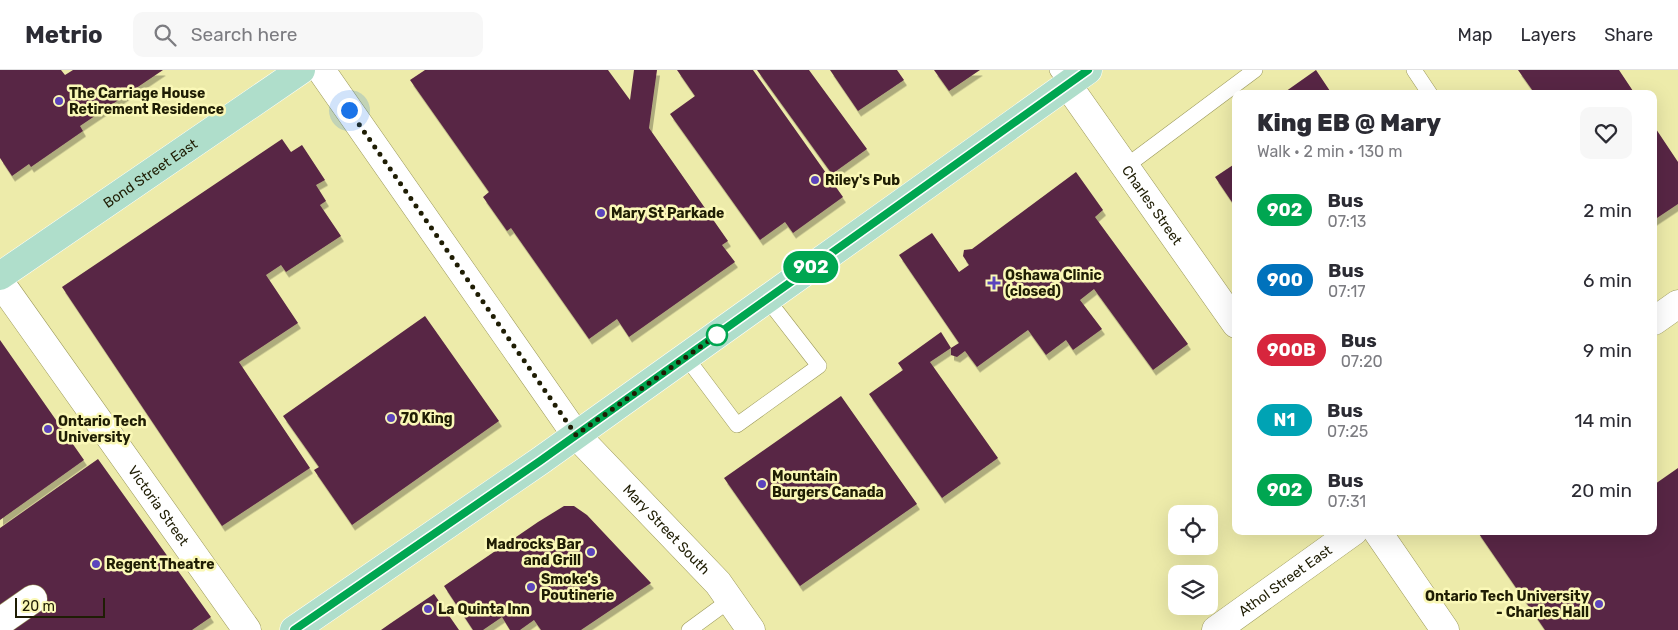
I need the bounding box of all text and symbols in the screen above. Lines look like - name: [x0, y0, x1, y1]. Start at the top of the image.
- search box: [133, 12, 483, 57]
- text: Metrio: [25, 21, 103, 49]
- icon: search: [151, 21, 179, 49]
- text: Search here: [191, 23, 297, 46]
- text: Map: [1458, 24, 1493, 46]
- text: Layers: [1521, 24, 1576, 46]
- text: Share: [1604, 24, 1653, 46]
- place label: The Carriage House Retirement Residence: [69, 85, 224, 118]
- marker: The Carriage House Retirement Residence: [53, 95, 65, 107]
- your location: [337, 98, 362, 123]
- button: heart: [1580, 107, 1632, 159]
- text: King EB @ Mary: [1257, 109, 1441, 137]
- street label: Bond Street East: [100, 135, 201, 211]
- text: Walk · 2 min · 130 m: [1257, 142, 1402, 161]
- street label: Charles Street: [1118, 162, 1186, 248]
- place label: Riley's Pub: [825, 172, 900, 189]
- marker: Riley's Pub: [809, 174, 821, 186]
- text: Bus: [1327, 189, 1364, 212]
- text: 902: [1267, 199, 1302, 221]
- text: 2 min: [1583, 199, 1632, 222]
- place label: Mary St Parkade: [611, 205, 724, 222]
- marker: Mary St Parkade: [595, 207, 607, 219]
- text: 07:13: [1327, 212, 1366, 231]
- line badge: 902: [782, 251, 840, 283]
- text: 902: [793, 256, 829, 278]
- text: Bus: [1328, 259, 1364, 282]
- place label: Oshawa Clinic (closed): [1005, 267, 1102, 300]
- text: 900: [1267, 269, 1303, 291]
- text: 6 min: [1583, 269, 1632, 292]
- marker: Oshawa Clinic (closed): [987, 276, 1001, 290]
- text: 07:17: [1328, 282, 1366, 301]
- unlabelled marker: [706, 324, 728, 346]
- text: Bus: [1341, 329, 1377, 352]
- text: 900B: [1267, 339, 1316, 361]
- text: 9 min: [1583, 339, 1632, 362]
- text: 07:20: [1341, 352, 1383, 371]
- text: Bus: [1327, 399, 1363, 422]
- text: N1: [1274, 409, 1295, 431]
- text: 14 min: [1574, 409, 1632, 432]
- place label: 70 King: [401, 410, 453, 427]
- marker: 70 King: [385, 412, 397, 424]
- place label: Ontario Tech University: [58, 413, 147, 446]
- text: 07:25: [1327, 422, 1368, 441]
- marker: Ontario Tech University: [42, 423, 54, 435]
- street label: Victoria Street: [124, 462, 193, 549]
- place label: Mountain Burgers Canada: [772, 468, 884, 501]
- text: Bus: [1327, 469, 1364, 492]
- marker: Mountain Burgers Canada: [756, 478, 768, 490]
- text: 902: [1267, 479, 1302, 501]
- text: 20 min: [1571, 479, 1632, 502]
- street label: Mary Street South: [619, 481, 714, 578]
- text: 07:31: [1327, 492, 1366, 511]
- map controls: [1168, 505, 1218, 615]
- button: locate: [1168, 505, 1218, 555]
- place label: Madrocks Bar and Grill: [486, 536, 582, 569]
- street label: Athol Street East: [1235, 541, 1335, 620]
- marker: Madrocks Bar and Grill: [585, 546, 597, 558]
- place label: Regent Theatre: [106, 556, 215, 573]
- marker: Regent Theatre: [90, 558, 102, 570]
- button: layers: [1168, 565, 1218, 615]
- place label: Smoke's Poutinerie: [541, 571, 614, 604]
- marker: Smoke's Poutinerie: [525, 581, 537, 593]
- place label: Ontario Tech University - Charles Hall: [1425, 588, 1590, 621]
- scale bar: [15, 595, 105, 618]
- text: 20 m: [22, 598, 55, 615]
- marker: Ontario Tech University - Charles Hall: [1593, 598, 1605, 610]
- place label: La Quinta Inn: [438, 601, 530, 618]
- marker: La Quinta Inn: [422, 603, 434, 615]

